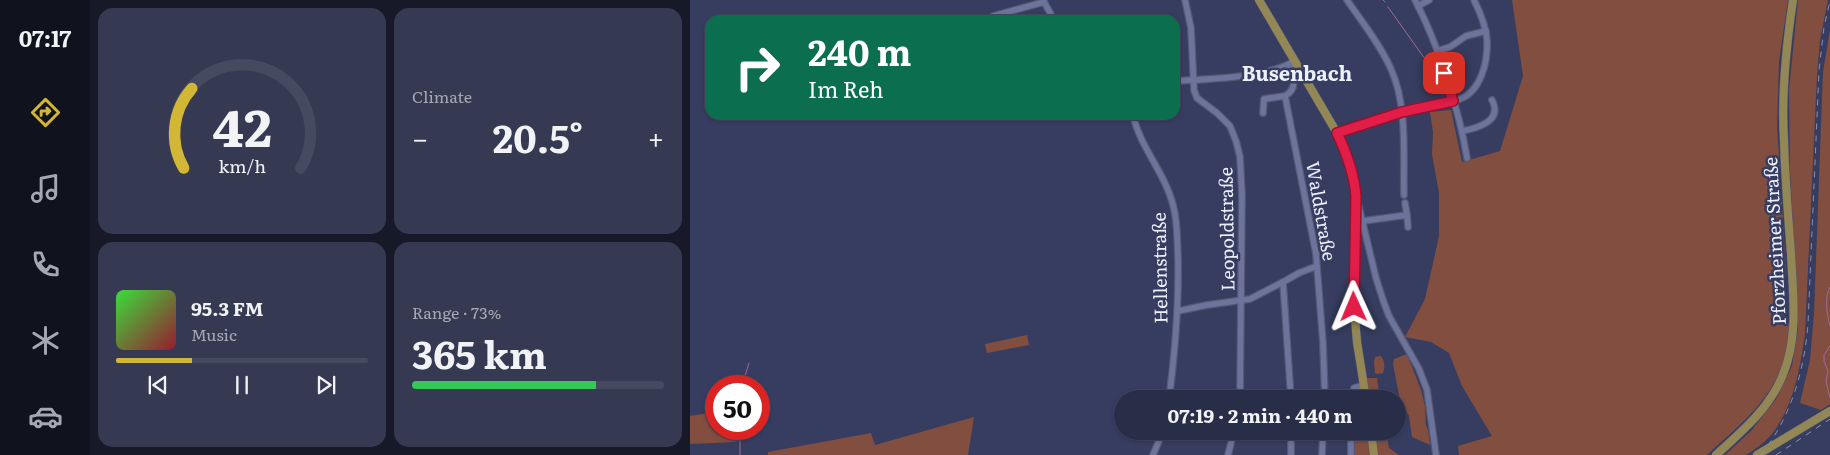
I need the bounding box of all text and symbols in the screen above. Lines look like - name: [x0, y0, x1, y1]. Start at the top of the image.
- text: 07:17: [19, 21, 71, 54]
- text: 240 m: [808, 25, 911, 77]
- icon: right: [725, 35, 790, 100]
- pin: [1423, 52, 1465, 94]
- district label: Busenbach: [1242, 57, 1353, 87]
- icon: arrive: [1430, 59, 1458, 87]
- text: Im Reh: [808, 72, 884, 105]
- text: Climate: [412, 84, 472, 108]
- text: 42: [212, 86, 272, 163]
- icon: directions: [28, 95, 63, 130]
- text: 20.5°: [493, 108, 583, 165]
- text: −: [412, 116, 428, 158]
- text: +: [648, 116, 664, 158]
- text: km/h: [218, 152, 266, 179]
- street label: Pforzheimer Straße: [1756, 156, 1792, 326]
- street label: Waldstraße: [1300, 159, 1344, 263]
- street label: Leopoldstraße: [1211, 167, 1241, 291]
- icon: music: [28, 171, 63, 206]
- street label: Hellenstraße: [1145, 212, 1173, 324]
- icon: phone: [28, 247, 63, 282]
- position arrow: [1327, 280, 1379, 332]
- text: 95.3 FM: [191, 294, 264, 322]
- text: Range · 73%: [412, 300, 501, 324]
- text: Music: [191, 322, 237, 346]
- icon: climate: [28, 323, 63, 358]
- text: 365 km: [412, 324, 547, 381]
- icon: previous: [144, 371, 172, 399]
- icon: pause: [228, 371, 256, 399]
- icon: next: [312, 371, 340, 399]
- speed limit sign: 50: [705, 375, 770, 440]
- icon: car: [28, 399, 63, 434]
- text: 07:19 · 2 min · 440 m: [1168, 401, 1352, 429]

